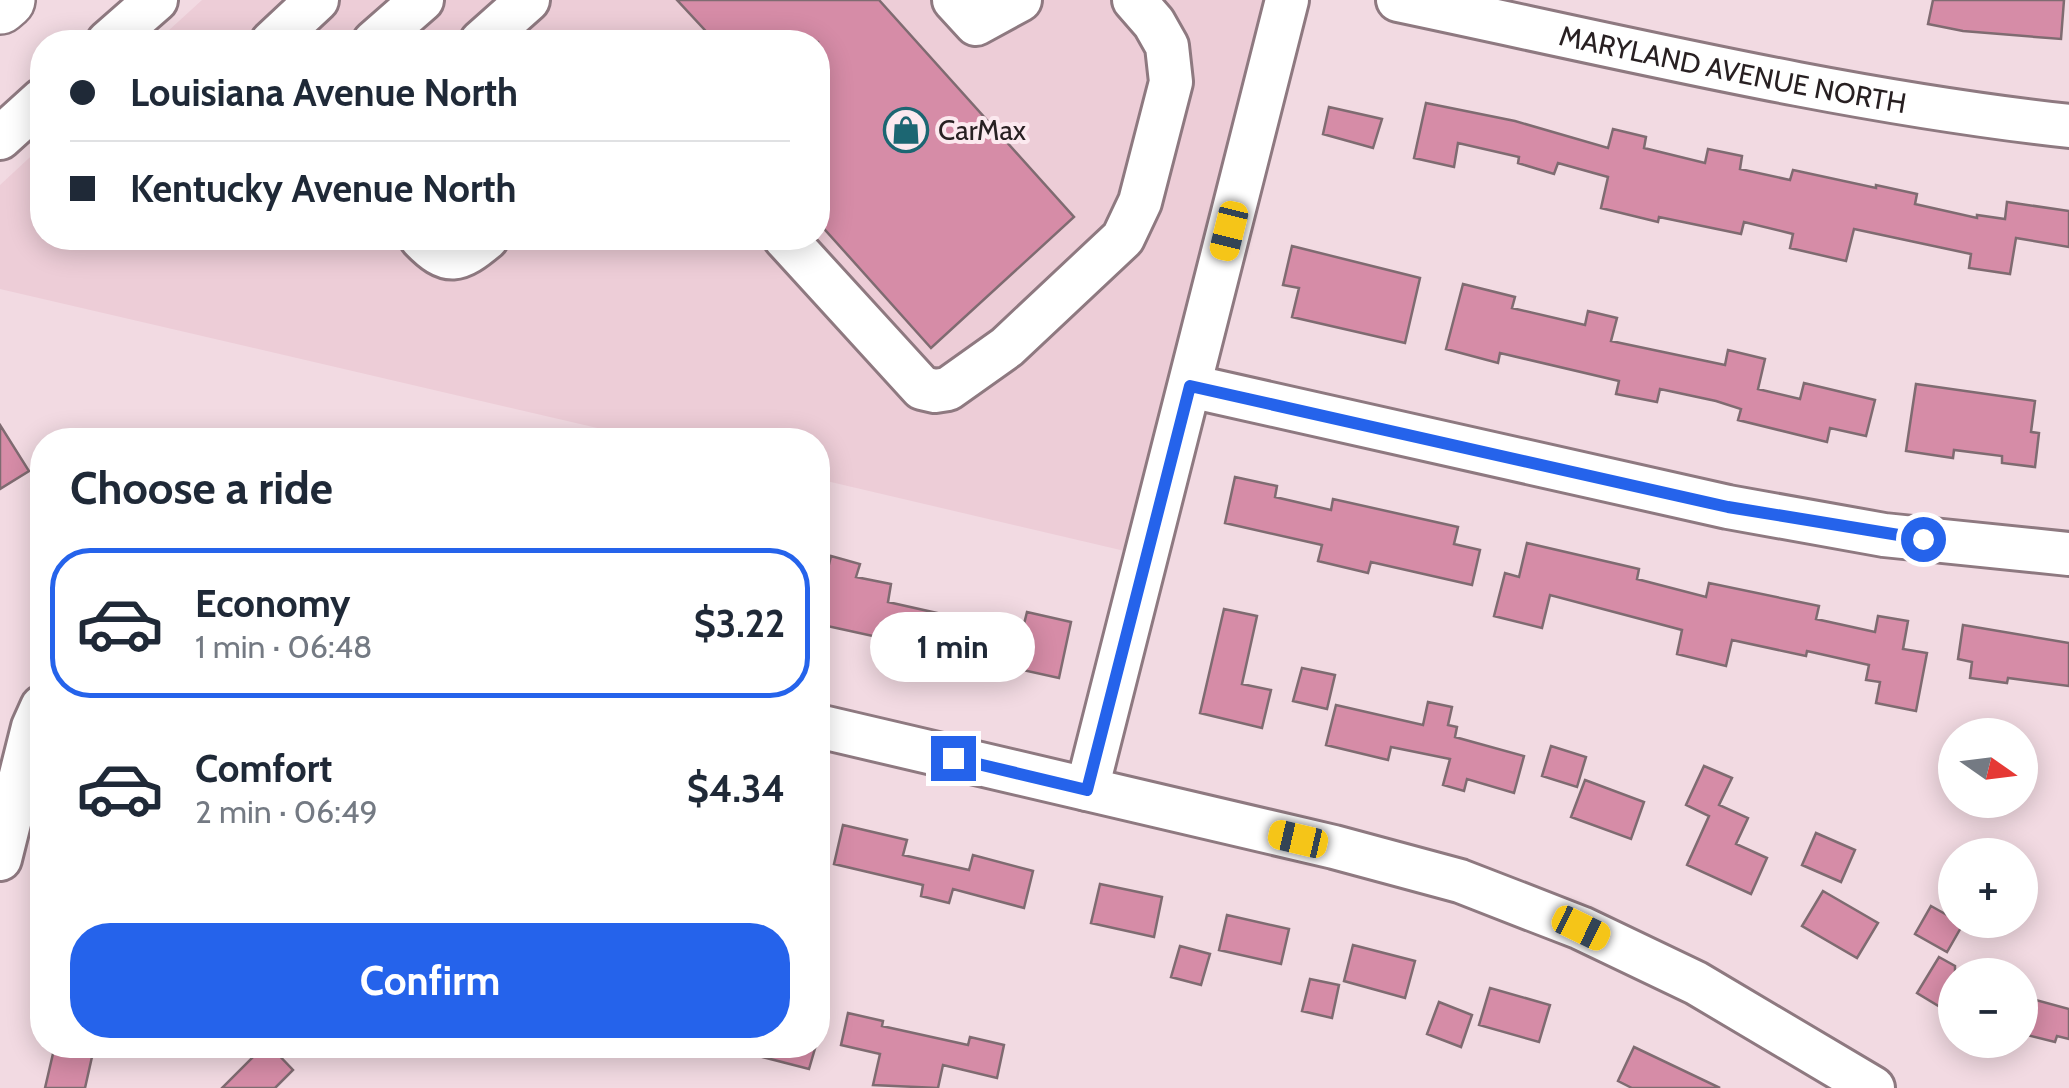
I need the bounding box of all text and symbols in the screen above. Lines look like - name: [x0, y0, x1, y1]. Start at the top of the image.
- street label: MARYLAND AVENUE NORTH: [1556, 18, 1909, 120]
- text: Louisiana Avenue North: [130, 69, 518, 116]
- shop icon: CarMax: [883, 107, 929, 153]
- place label: CarMax: [938, 113, 1026, 147]
- text: Kentucky Avenue North: [130, 165, 517, 212]
- car: [1207, 198, 1251, 264]
- text: Choose a ride: [70, 461, 333, 515]
- route start: [1901, 517, 1946, 562]
- icon: car: [75, 578, 165, 668]
- text: Economy: [195, 580, 350, 627]
- text: $3.22: [694, 600, 785, 647]
- callout: 1 min: [870, 613, 1036, 683]
- text: 1 min · 06:48: [195, 627, 372, 666]
- text: 1 min: [916, 627, 989, 666]
- north arrow: [1938, 718, 2038, 818]
- map controls: [1938, 718, 2038, 1058]
- route end: [931, 736, 976, 781]
- icon: car: [75, 743, 165, 833]
- text: Comfort: [195, 745, 332, 792]
- text: $4.34: [687, 765, 785, 812]
- text: 2 min · 06:49: [195, 792, 378, 831]
- car: [1265, 818, 1331, 860]
- button: +: [1938, 838, 2038, 938]
- car: [1547, 901, 1615, 955]
- button: Confirm: [70, 923, 790, 1038]
- button: −: [1938, 958, 2038, 1058]

